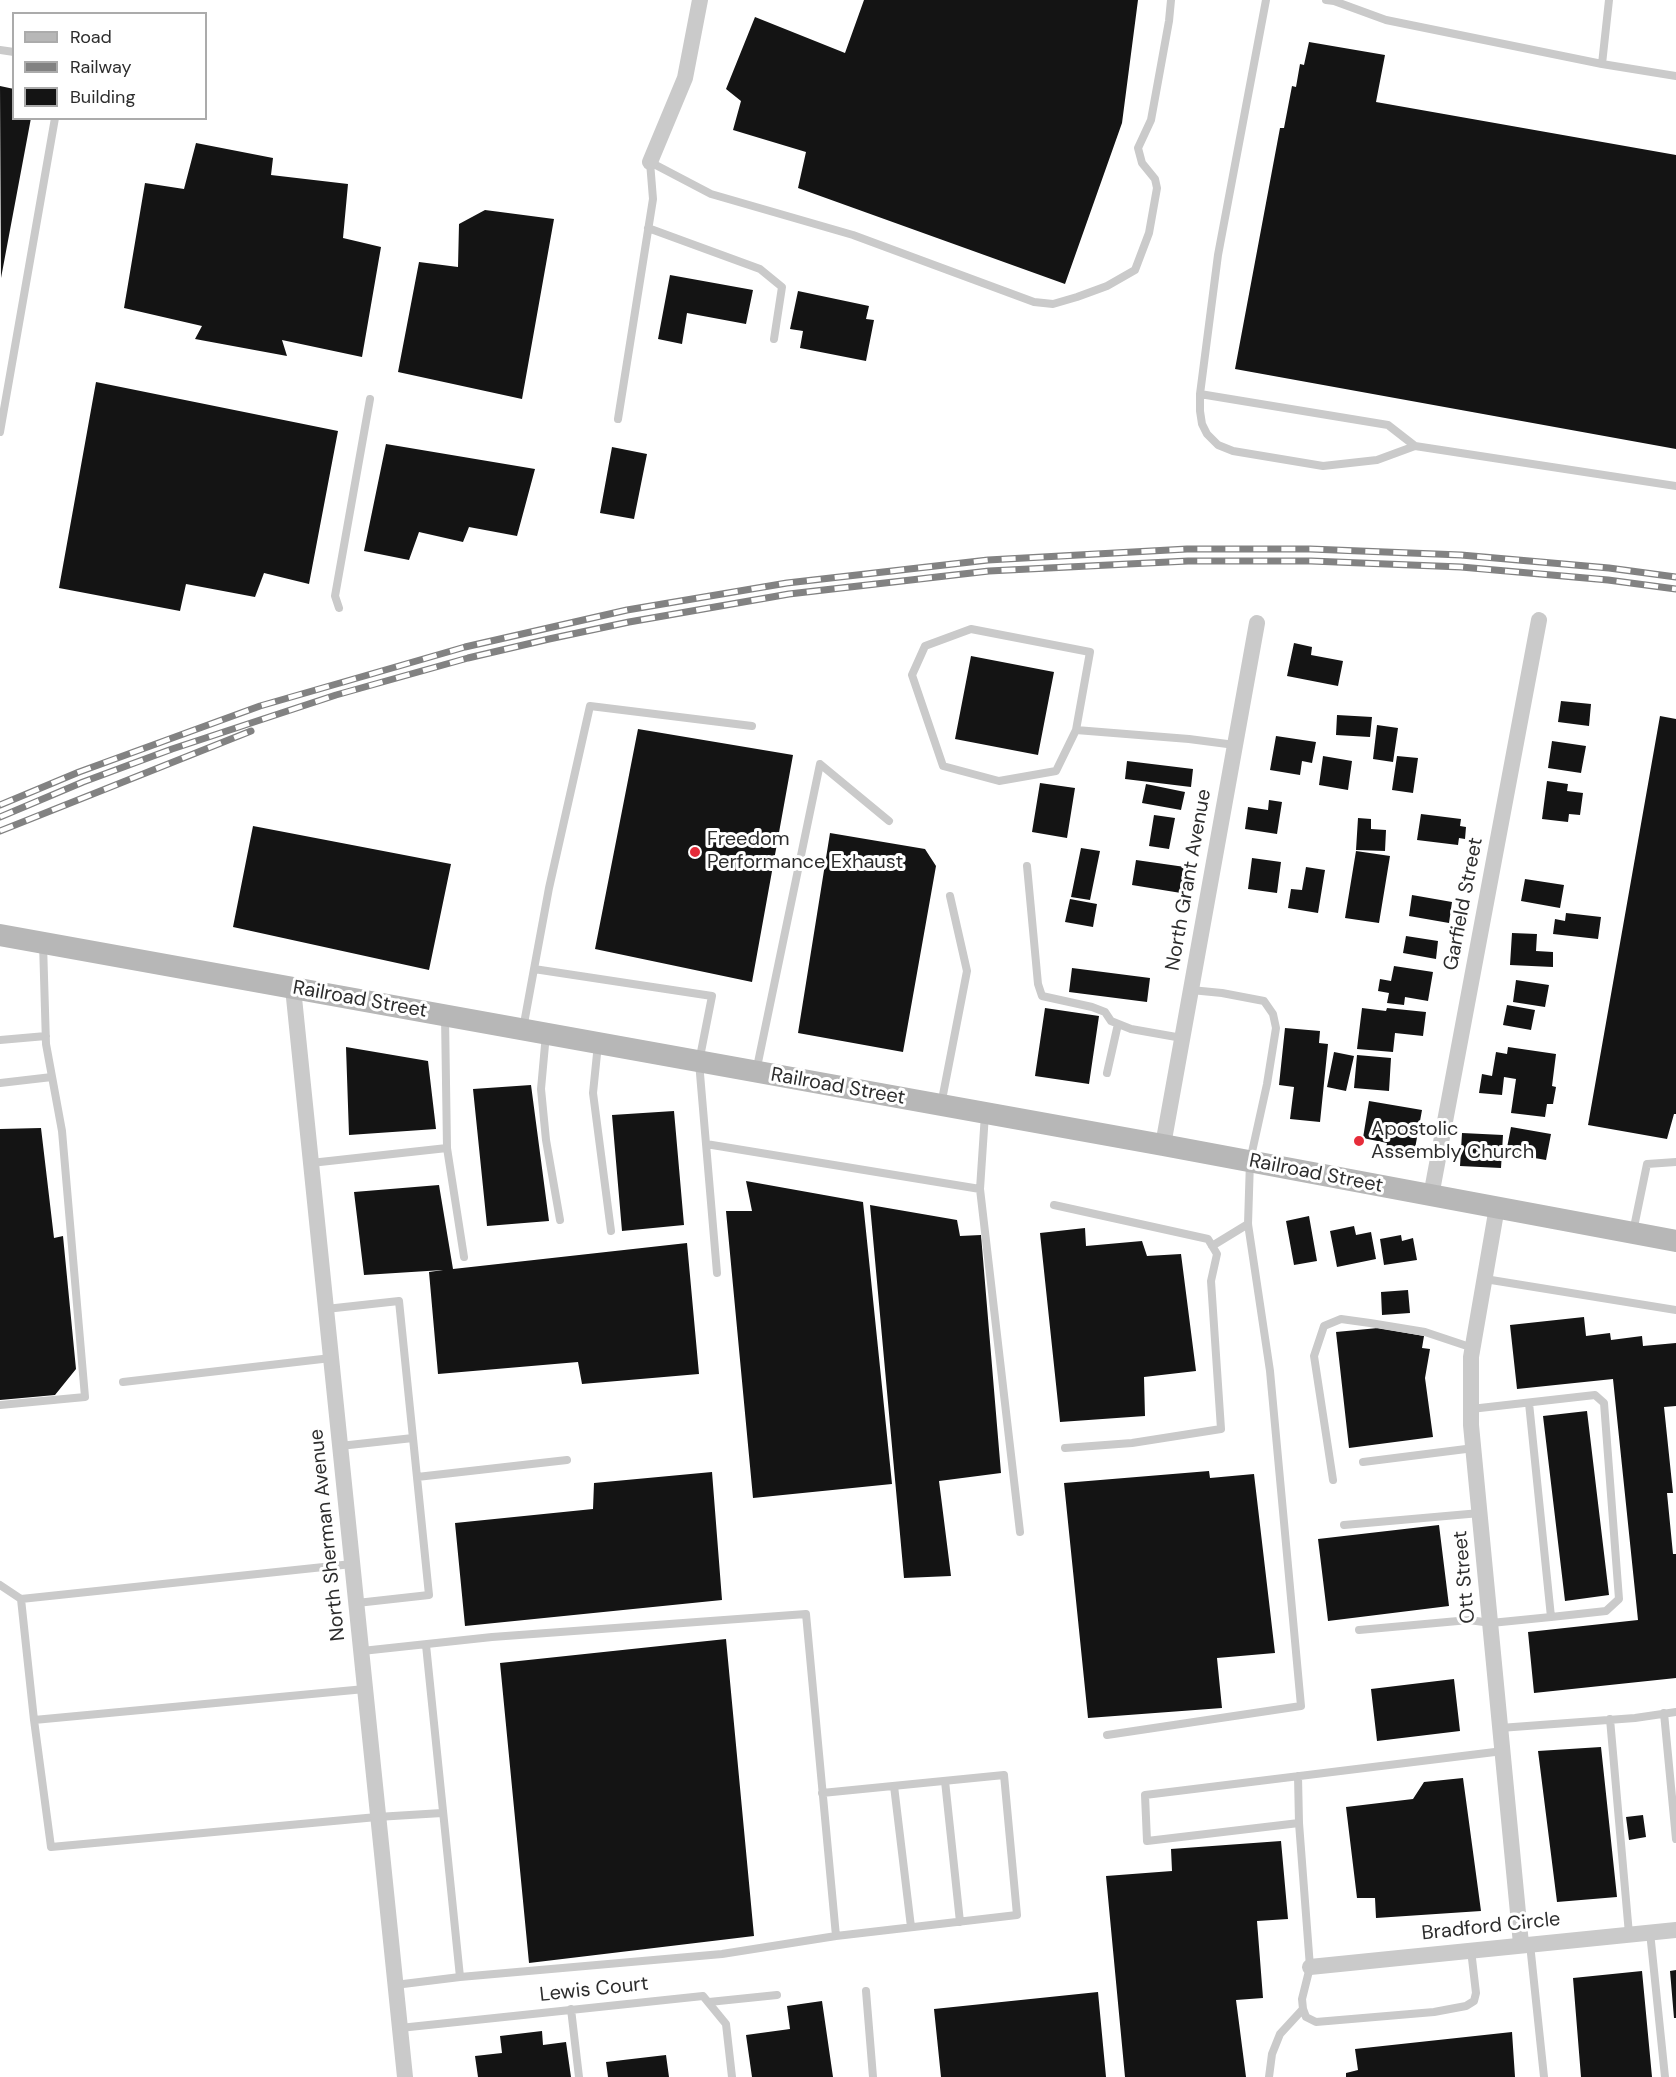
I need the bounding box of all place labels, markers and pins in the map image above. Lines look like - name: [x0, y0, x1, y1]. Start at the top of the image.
- place label: Freedom Performance Exhaust: [707, 828, 903, 875]
- marker: Freedom Performance Exhaust: [688, 845, 702, 859]
- place label: Apostolic Assembly Church: [1371, 1118, 1534, 1165]
- marker: Apostolic Assembly Church: [1352, 1134, 1366, 1148]

